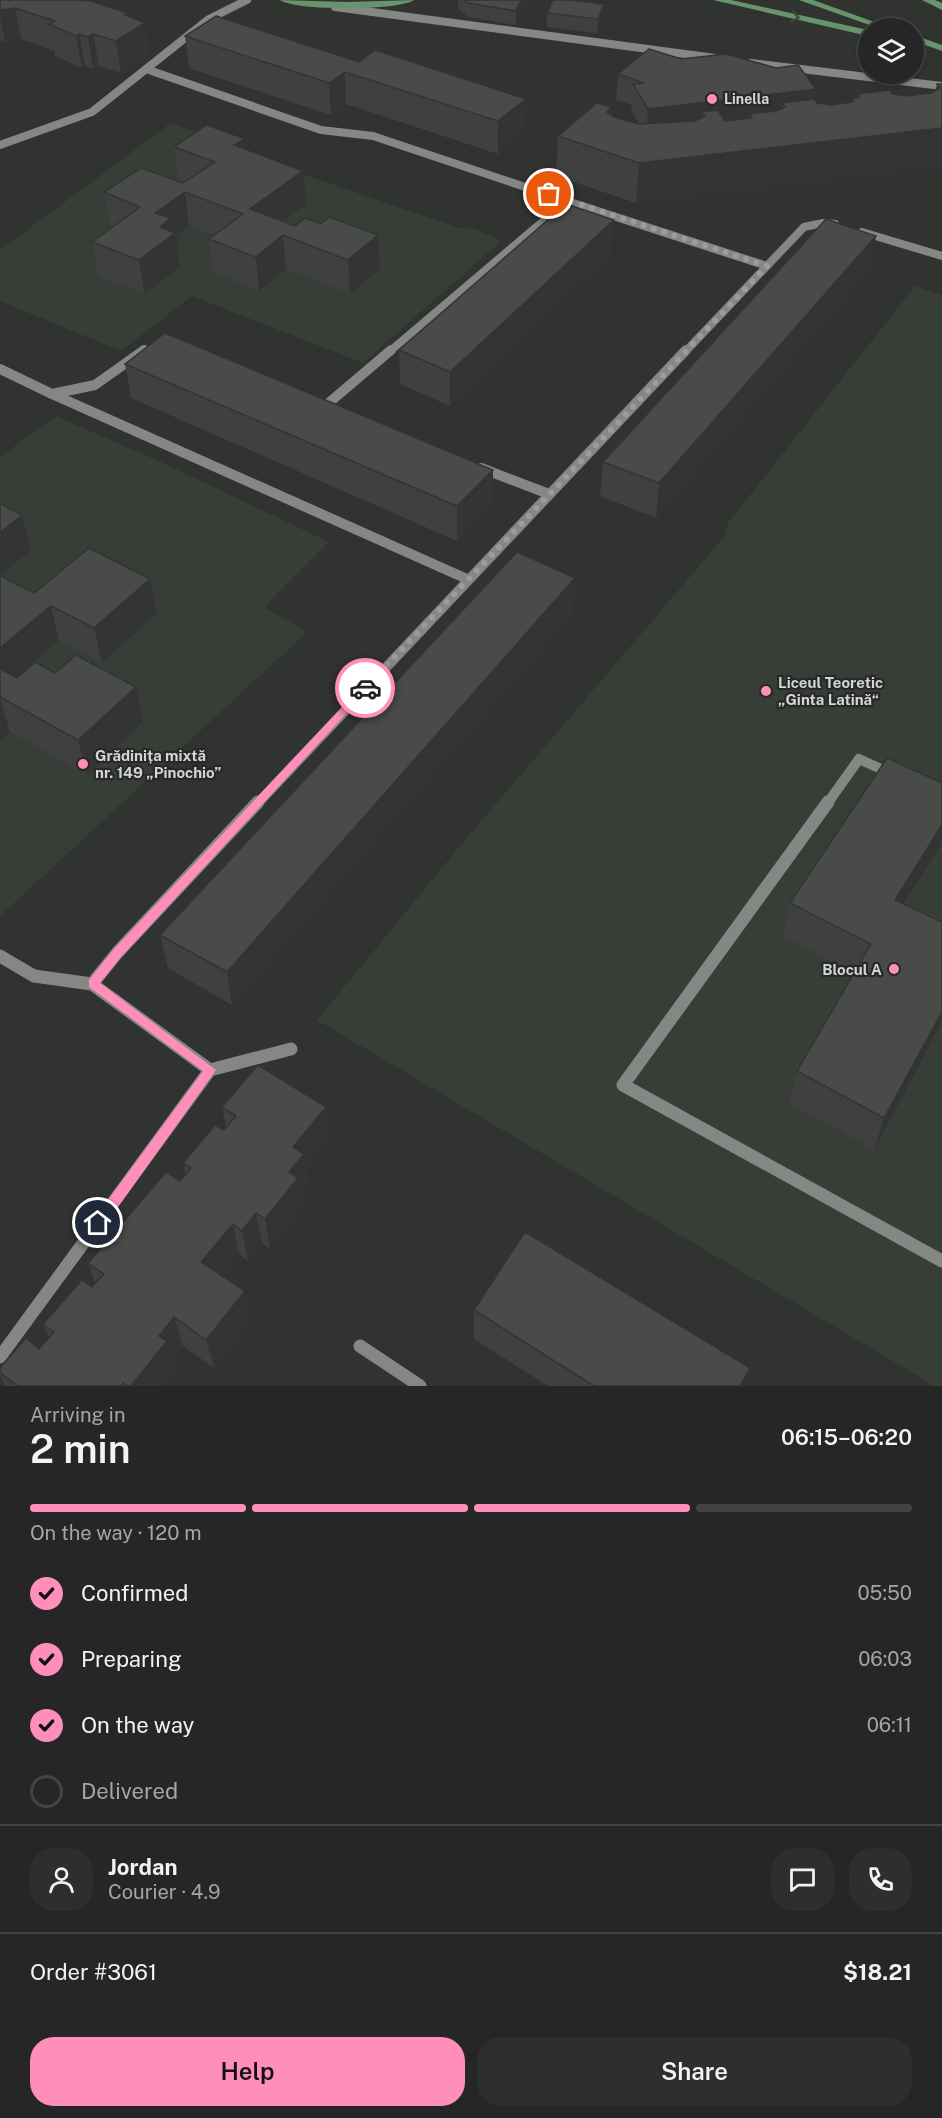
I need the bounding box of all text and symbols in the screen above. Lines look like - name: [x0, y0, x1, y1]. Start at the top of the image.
- one-way arrow: [790, 10, 800, 23]
- map controls: [858, 18, 924, 84]
- button: layers: [858, 18, 924, 84]
- place label: Linella: [724, 91, 769, 107]
- marker: Linella: [705, 92, 719, 106]
- pin: [523, 168, 574, 219]
- icon: bag: [532, 177, 565, 210]
- courier: [335, 658, 395, 718]
- icon: car: [349, 672, 382, 705]
- place label: Liceul Teoretic „Ginta Latină“: [778, 674, 883, 708]
- marker: Liceul Teoretic „Ginta Latină“: [759, 684, 773, 698]
- place label: Grădinița mixtă nr. 149 „Pinochio”: [95, 747, 221, 781]
- marker: Grădinița mixtă nr. 149 „Pinochio”: [76, 757, 90, 771]
- place label: Blocul A: [822, 961, 882, 978]
- marker: Blocul A: [887, 962, 901, 976]
- pin: [72, 1197, 123, 1248]
- icon: home: [81, 1206, 114, 1239]
- text: Arriving in: [30, 1403, 125, 1427]
- text: 06:15–06:20: [781, 1424, 912, 1450]
- text: 2 min: [30, 1426, 131, 1472]
- text: On the way · 120 m: [30, 1521, 202, 1545]
- icon: check: [30, 1577, 63, 1610]
- text: Confirmed: [81, 1580, 188, 1606]
- text: 05:50: [857, 1581, 912, 1605]
- icon: check: [30, 1643, 63, 1676]
- text: Preparing: [81, 1646, 182, 1672]
- text: 06:03: [858, 1647, 912, 1671]
- icon: check: [30, 1709, 63, 1742]
- text: On the way: [81, 1712, 194, 1738]
- text: 06:11: [867, 1713, 912, 1737]
- text: Delivered: [81, 1778, 178, 1804]
- button: person: [30, 1848, 93, 1911]
- button: chat: [771, 1848, 834, 1911]
- button: phone: [849, 1848, 912, 1911]
- text: Jordan: [108, 1854, 177, 1880]
- text: Courier · 4.9: [108, 1880, 220, 1904]
- text: Order #3061: [30, 1959, 157, 1985]
- text: $18.21: [843, 1959, 912, 1985]
- button: Help: [30, 2037, 465, 2106]
- button: Share: [477, 2037, 912, 2106]

